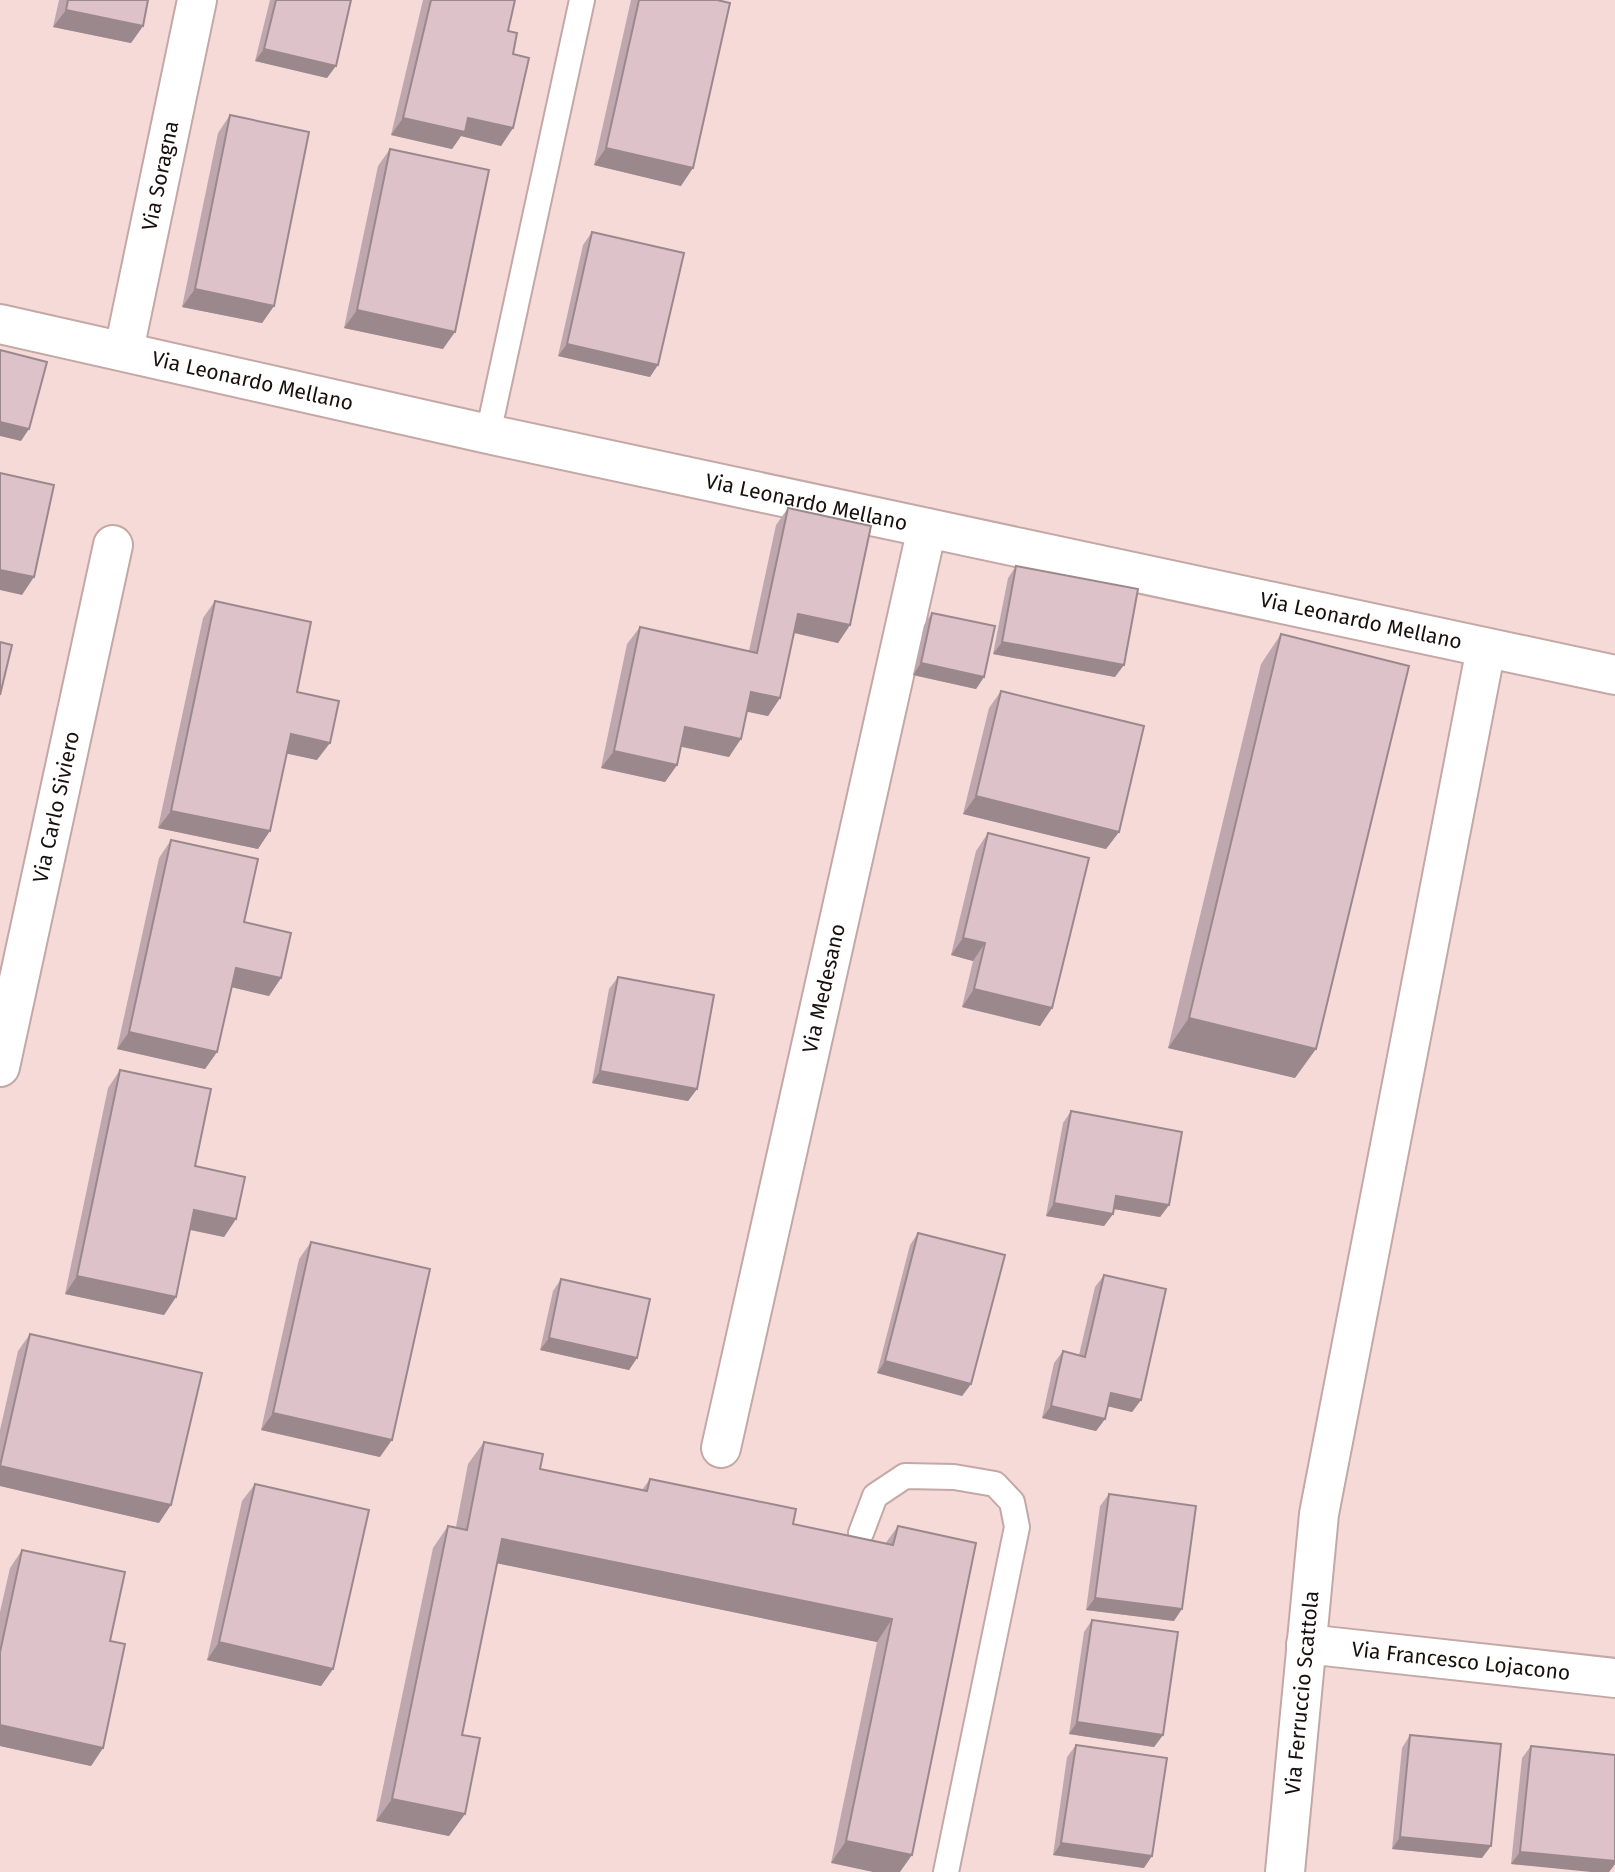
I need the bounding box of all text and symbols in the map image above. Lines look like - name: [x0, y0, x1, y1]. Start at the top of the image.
- street label: Via Soragna: [136, 118, 184, 233]
- street label: Via Leonardo Mellano: [149, 346, 356, 416]
- street label: Via Leonardo Mellano: [703, 468, 910, 536]
- street label: Via Leonardo Mellano: [1258, 586, 1464, 655]
- street label: Via Carlo Siviero: [27, 729, 85, 885]
- street label: Via Medesano: [797, 921, 851, 1056]
- street label: Via Ferruccio Scattola: [1279, 1590, 1325, 1796]
- street label: Via Francesco Lojacono: [1350, 1636, 1572, 1686]

